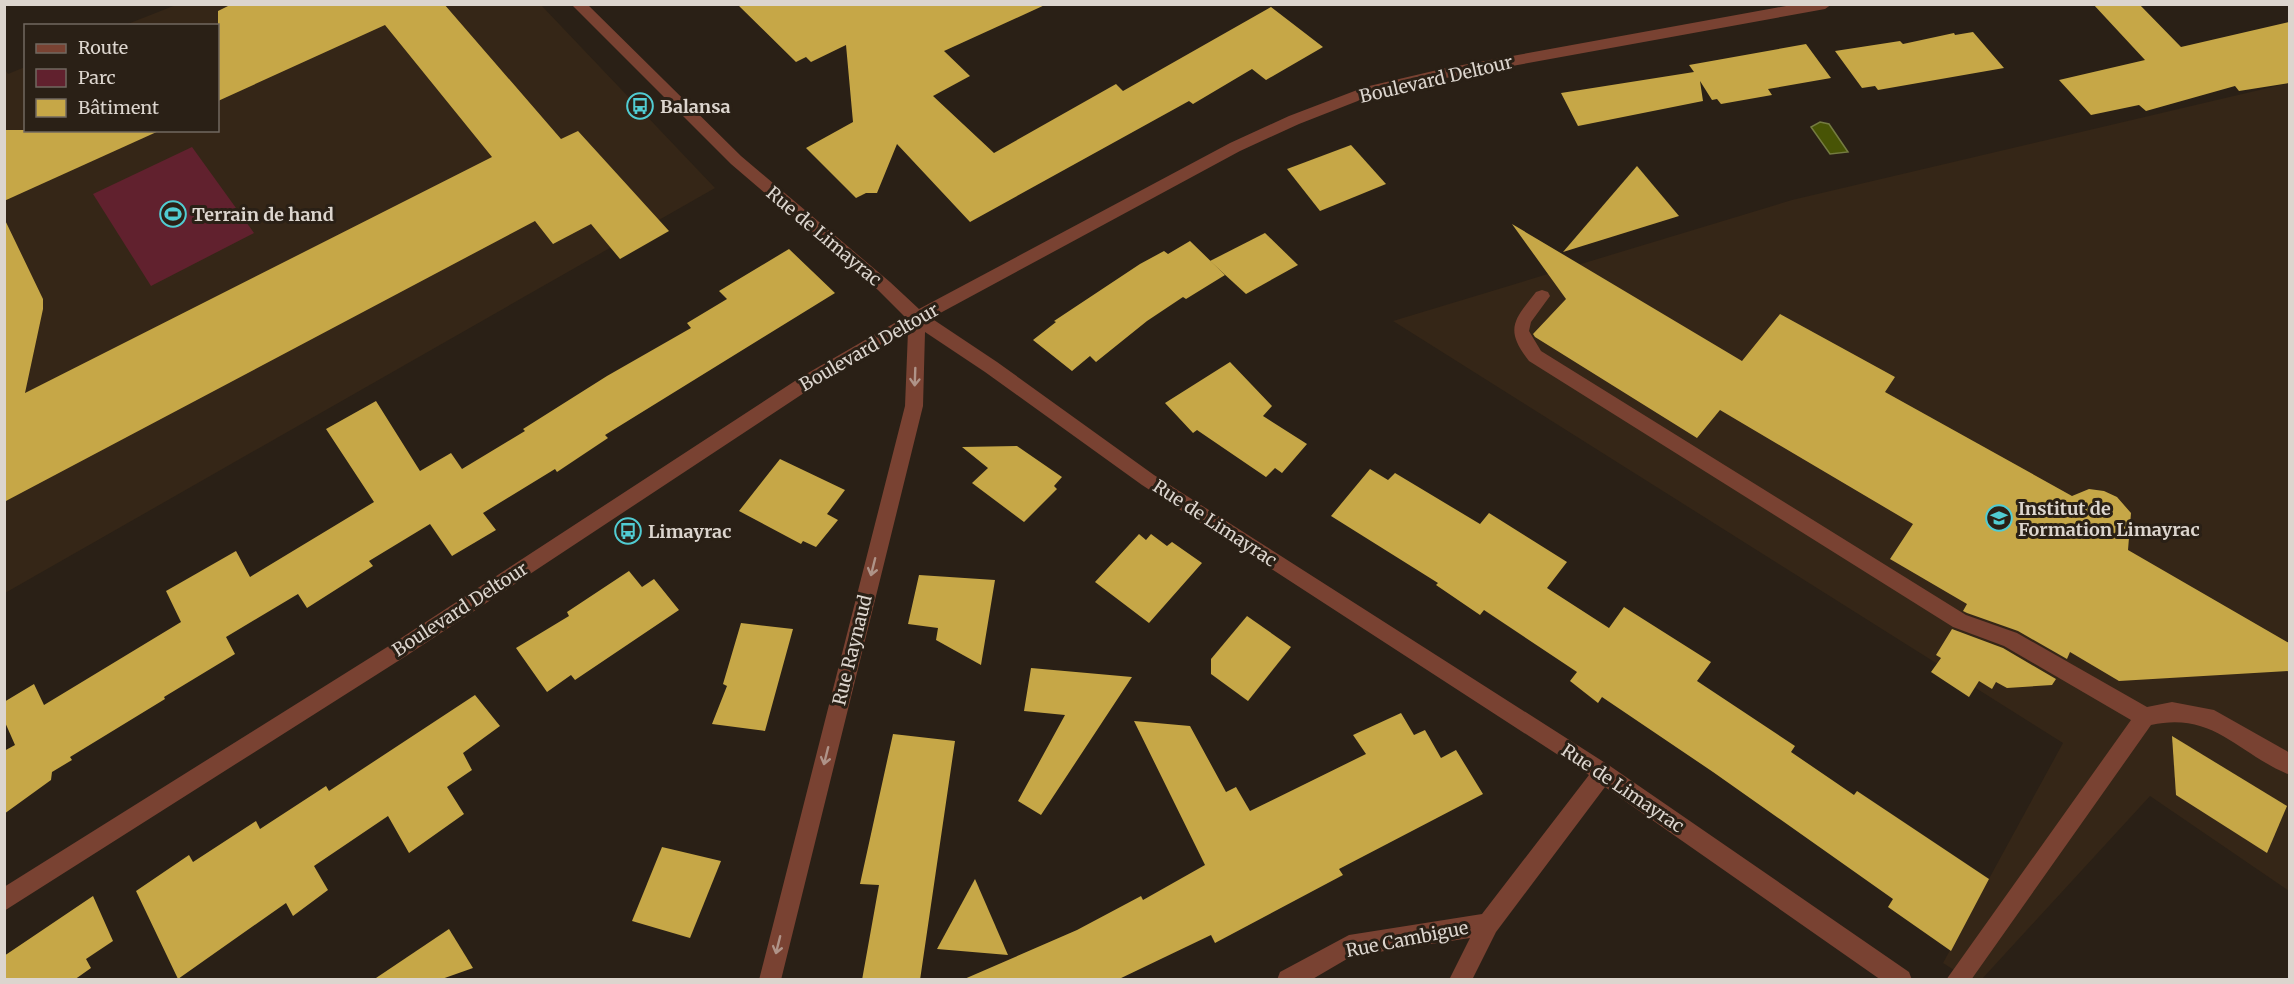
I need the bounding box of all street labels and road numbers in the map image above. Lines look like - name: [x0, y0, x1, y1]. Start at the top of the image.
- street label: Boulevard Deltour: [1357, 50, 1515, 108]
- street label: Rue de Limayrac: [762, 181, 886, 291]
- street label: Boulevard Deltour: [795, 298, 943, 396]
- street label: Rue de Limayrac: [1149, 474, 1281, 572]
- street label: Boulevard Deltour: [388, 557, 532, 661]
- street label: Rue Raynaud: [827, 592, 877, 708]
- street label: Rue de Limayrac: [1557, 738, 1689, 838]
- street label: Rue Cambigue: [1344, 916, 1470, 962]

